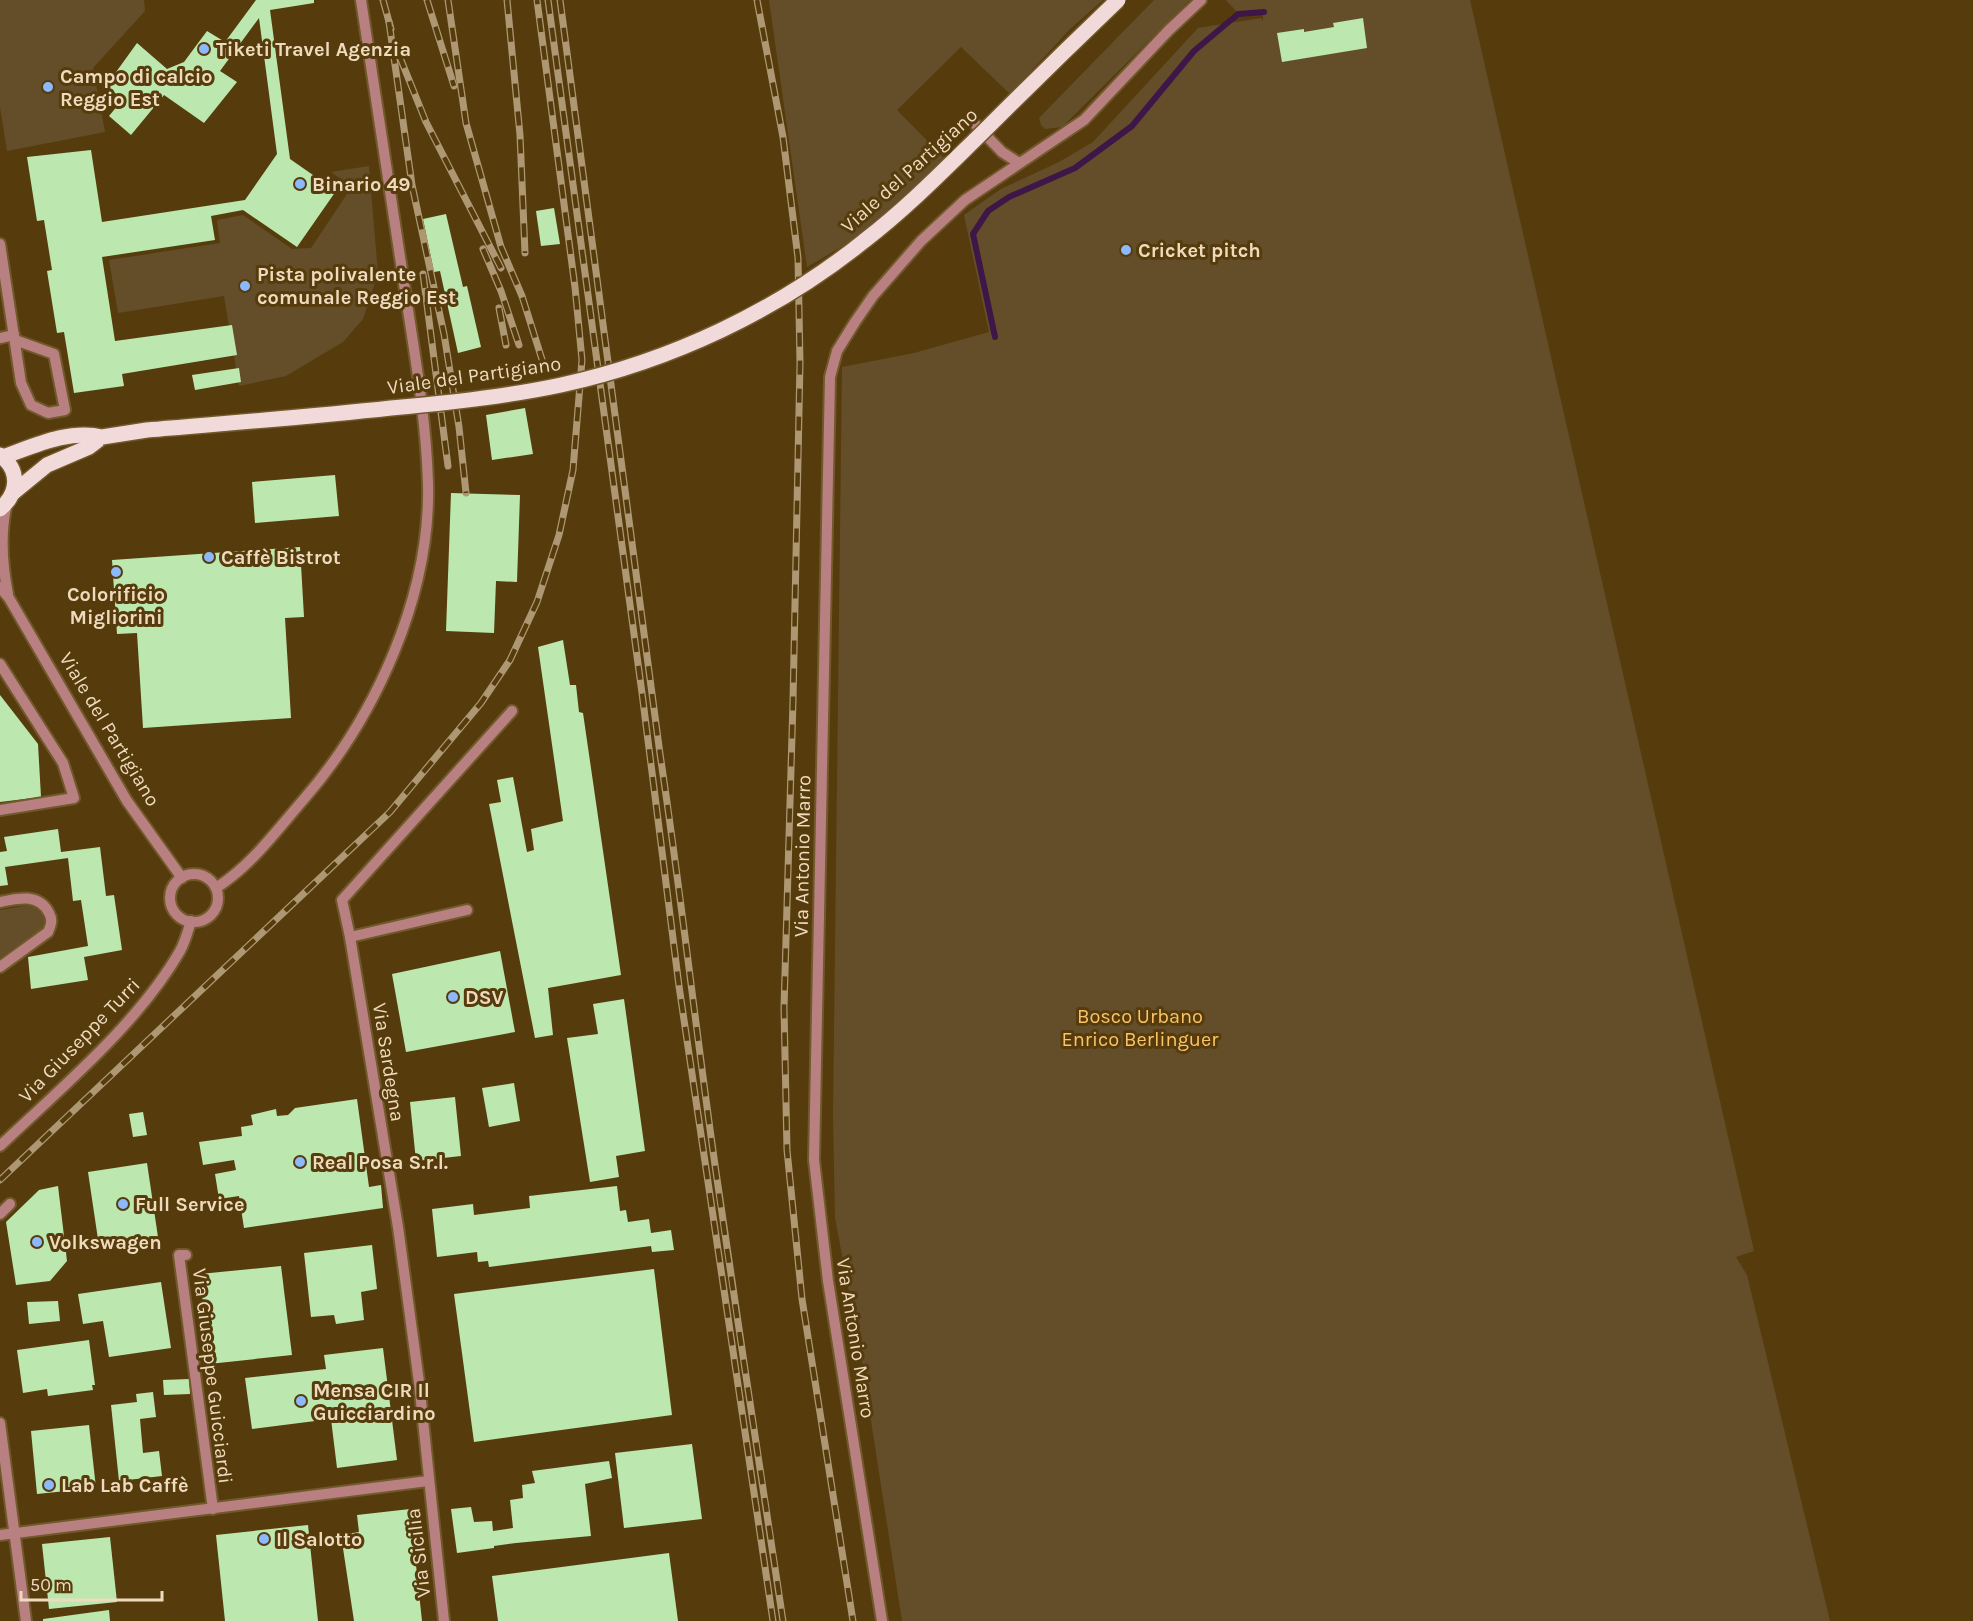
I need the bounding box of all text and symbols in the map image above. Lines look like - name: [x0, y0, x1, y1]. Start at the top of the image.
- place label: Tiketi Travel Agenzia: [216, 38, 411, 61]
- marker: Tiketi Travel Agenzia: [197, 42, 211, 56]
- place label: Campo di calcio Reggio Est: [60, 65, 213, 111]
- marker: Campo di calcio Reggio Est: [41, 80, 55, 94]
- street label: Viale del Partigiano: [836, 103, 982, 238]
- place label: Binario 49: [312, 173, 411, 196]
- marker: Binario 49: [293, 177, 307, 191]
- place label: Cricket pitch: [1138, 239, 1261, 262]
- marker: Cricket pitch: [1119, 243, 1133, 257]
- place label: Pista polivalente comunale Reggio Est: [257, 263, 456, 309]
- marker: Pista polivalente comunale Reggio Est: [238, 279, 252, 293]
- street label: Viale del Partigiano: [386, 352, 563, 399]
- place label: Caffè Bistrot: [221, 546, 341, 569]
- marker: Caffè Bistrot: [202, 550, 216, 564]
- marker: Colorificio Migliorini: [109, 565, 123, 579]
- place label: Colorificio Migliorini: [67, 583, 165, 629]
- street label: Viale del Partigiano: [55, 648, 165, 810]
- street label: Via Antonio Marro: [790, 775, 815, 937]
- street label: Via Giuseppe Turri: [14, 973, 145, 1107]
- place label: DSV: [465, 986, 504, 1009]
- marker: DSV: [446, 990, 460, 1004]
- street label: Via Sardegna: [368, 1001, 409, 1123]
- park label: Bosco Urbano Enrico Berlinguer: [1062, 1005, 1219, 1051]
- place label: Real Posa S.r.l.: [312, 1151, 448, 1174]
- marker: Real Posa S.r.l.: [293, 1155, 307, 1169]
- place label: Full Service: [135, 1193, 245, 1216]
- marker: Full Service: [116, 1197, 130, 1211]
- place label: Volkswagen: [49, 1231, 162, 1254]
- marker: Volkswagen: [30, 1235, 44, 1249]
- street label: Via Antonio Marro: [831, 1256, 880, 1420]
- street label: Via Giuseppe Guicciardi: [188, 1267, 237, 1485]
- place label: Mensa CIR Il Guicciardino: [313, 1379, 436, 1425]
- marker: Mensa CIR Il Guicciardino: [294, 1394, 308, 1408]
- place label: Lab Lab Caffè: [61, 1474, 189, 1497]
- marker: Lab Lab Caffè: [42, 1478, 56, 1492]
- street label: Via Sicilia: [402, 1507, 435, 1599]
- place label: Il Salotto: [276, 1528, 362, 1551]
- marker: Il Salotto: [257, 1532, 271, 1546]
- scale bar: [21, 1564, 162, 1602]
- text: 50 m: [30, 1574, 72, 1596]

